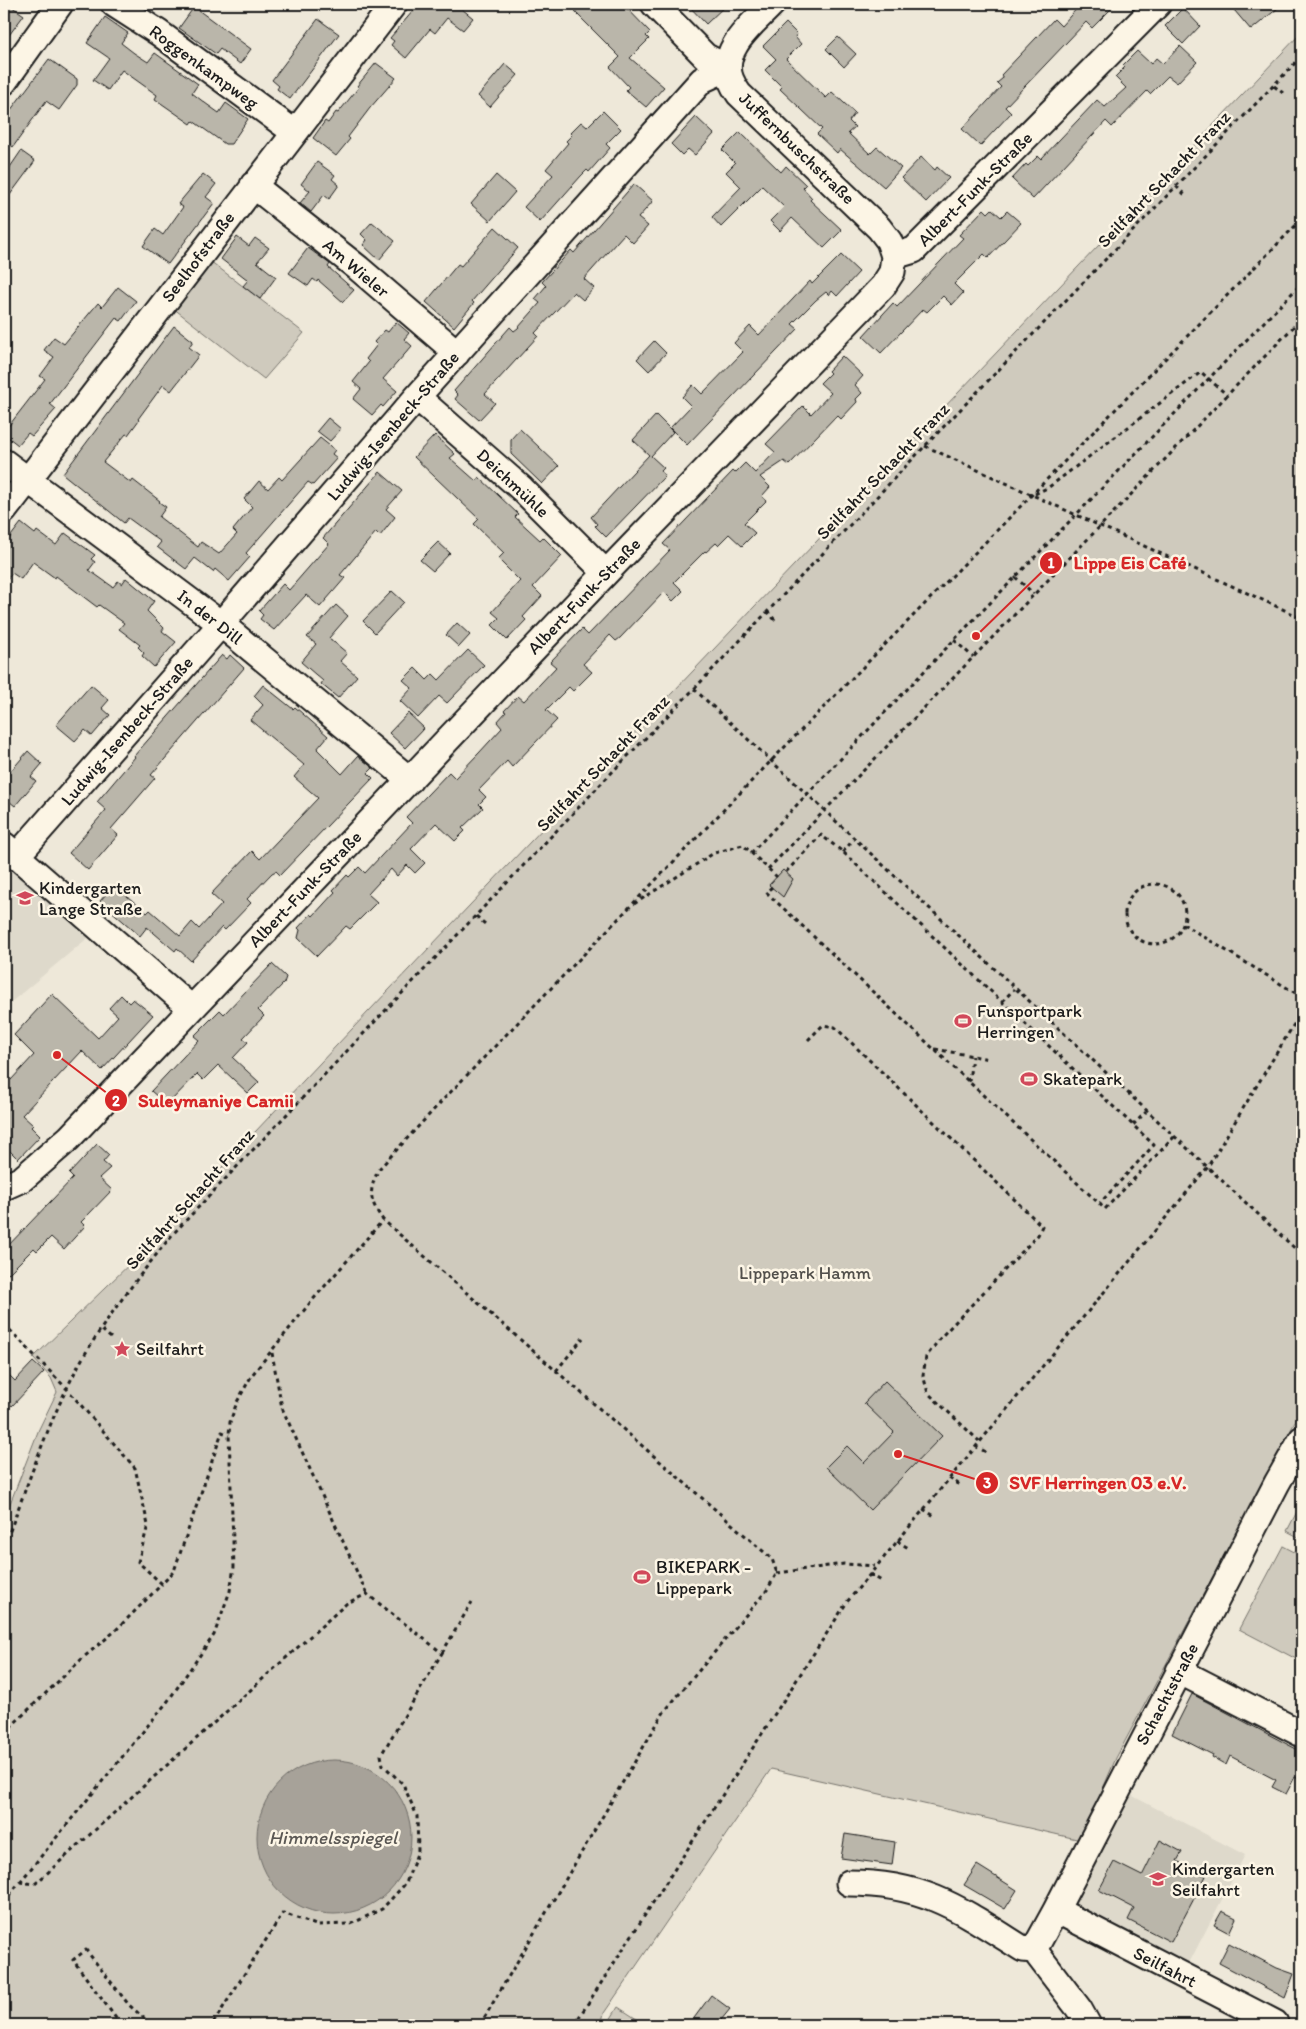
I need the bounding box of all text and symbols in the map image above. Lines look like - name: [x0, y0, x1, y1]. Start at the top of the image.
- street label: Roggenkampweg: [145, 20, 264, 115]
- street label: Juffernbuschstraße: [734, 87, 860, 209]
- street label: Seilfahrt Schacht Franz: [1093, 105, 1236, 252]
- street label: Albert-Funk-Straße: [913, 127, 1037, 251]
- street label: Seelhofstraße: [157, 207, 239, 307]
- street label: Am Wieler: [318, 234, 394, 303]
- street label: Ludwig-Isenbeck-Straße: [322, 347, 464, 505]
- street label: Seilfahrt Schacht Franz: [812, 397, 955, 544]
- street label: Deichmühle: [472, 444, 554, 522]
- street label: Albert-Funk-Straße: [523, 533, 645, 659]
- callout: Lippe Eis Café: [1039, 546, 1197, 580]
- text: Lippe Eis Café: [1073, 551, 1187, 574]
- text: 1: [1048, 554, 1055, 572]
- street label: In der Dill: [173, 585, 247, 649]
- street label: Ludwig-Isenbeck-Straße: [56, 652, 198, 810]
- street label: Seilfahrt Schacht Franz: [532, 689, 675, 836]
- street label: Albert-Funk-Straße: [244, 826, 366, 952]
- place label: Kindergarten Lange Straße: [39, 877, 142, 920]
- school or university icon: Kindergarten Lange Straße: [15, 888, 35, 908]
- place label: Funsportpark Herringen: [977, 1000, 1082, 1043]
- sports icon: Funsportpark Herringen: [953, 1011, 973, 1031]
- place label: Skatepark: [1043, 1068, 1122, 1090]
- sports icon: Skatepark: [1019, 1069, 1039, 1089]
- callout: Suleymaniye Camii: [104, 1083, 304, 1117]
- text: Suleymaniye Camii: [138, 1089, 294, 1112]
- text: 2: [112, 1092, 120, 1110]
- street label: Seilfahrt Schacht Franz: [121, 1123, 260, 1274]
- park label: Lippepark Hamm: [739, 1262, 871, 1284]
- place label: Seilfahrt: [136, 1338, 204, 1360]
- place icon: Seilfahrt: [112, 1339, 132, 1359]
- callout: SVF Herringen 03 e.V.: [974, 1466, 1197, 1500]
- text: SVF Herringen 03 e.V.: [1009, 1471, 1187, 1494]
- text: 3: [983, 1474, 991, 1492]
- place label: BIKEPARK - Lippepark: [656, 1556, 751, 1599]
- sports icon: BIKEPARK - Lippepark: [632, 1567, 652, 1587]
- street label: Schachtstraße: [1131, 1639, 1203, 1749]
- water label: Himmelsspiegel: [269, 1826, 399, 1849]
- place label: Kindergarten Seilfahrt: [1172, 1858, 1275, 1901]
- school or university icon: Kindergarten Seilfahrt: [1148, 1869, 1168, 1889]
- street label: Seilfahrt: [1130, 1942, 1201, 1992]

